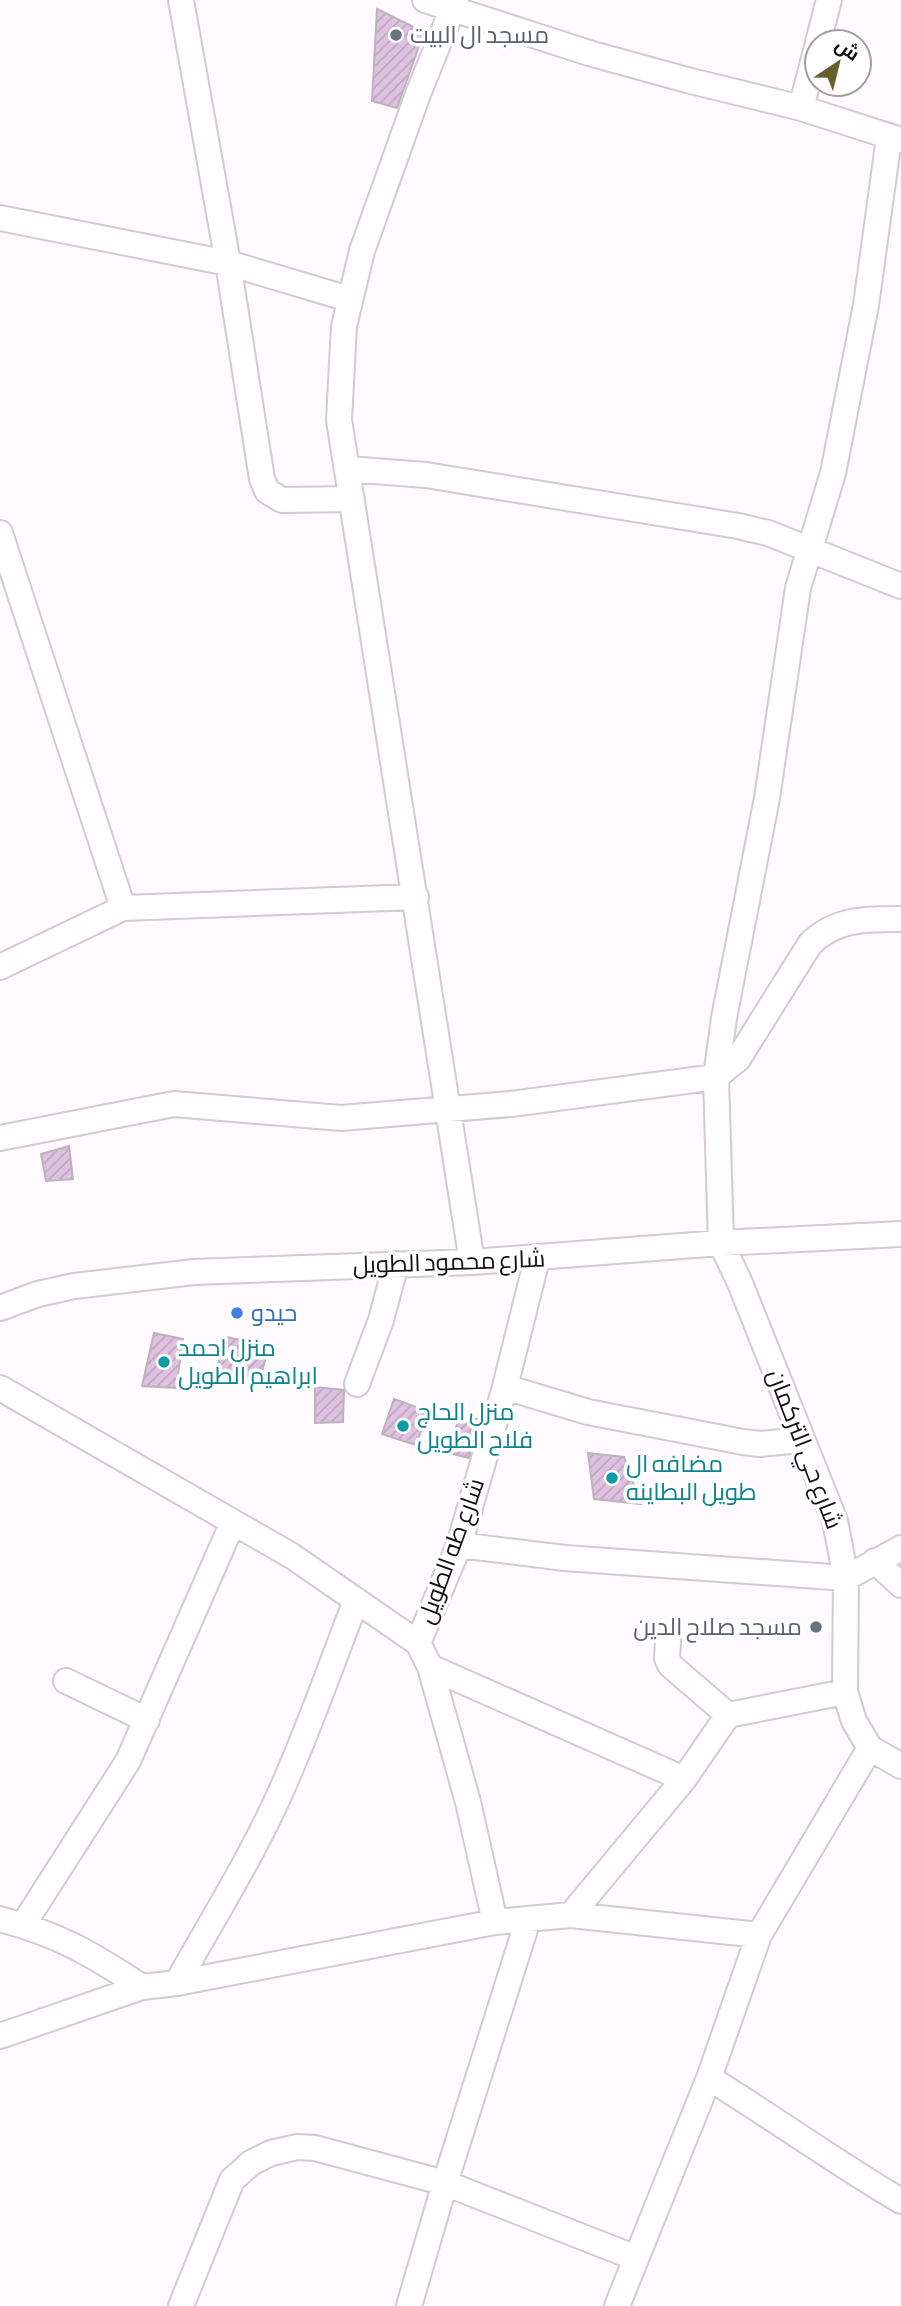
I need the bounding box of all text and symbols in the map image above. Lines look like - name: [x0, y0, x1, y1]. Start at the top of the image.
- place label: مسجد ال البيت: [410, 21, 549, 49]
- marker: مسجد ال البيت: [388, 27, 404, 43]
- north arrow: [803, 28, 873, 98]
- text: ش: [831, 33, 864, 66]
- street label: شارع محمود الطويل: [352, 1245, 546, 1281]
- place label: حيدو: [251, 1299, 297, 1326]
- marker: حيدو: [229, 1305, 245, 1321]
- place label: منزل احمد ابراهيم الطويل: [178, 1334, 318, 1392]
- marker: منزل احمد ابراهيم الطويل: [156, 1354, 172, 1370]
- street label: شارع حي التركمان: [757, 1365, 848, 1535]
- place label: منزل الحاج فلاح الطويل: [417, 1398, 533, 1456]
- marker: منزل الحاج فلاح الطويل: [395, 1418, 411, 1434]
- place label: مضافه ال طويل البطاينه: [626, 1450, 757, 1506]
- marker: مضافه ال طويل البطاينه: [604, 1470, 620, 1486]
- street label: شارع طه الطويل: [412, 1474, 492, 1628]
- place label: مسجد صلاح الدين: [633, 1613, 802, 1643]
- marker: مسجد صلاح الدين: [808, 1619, 824, 1635]

